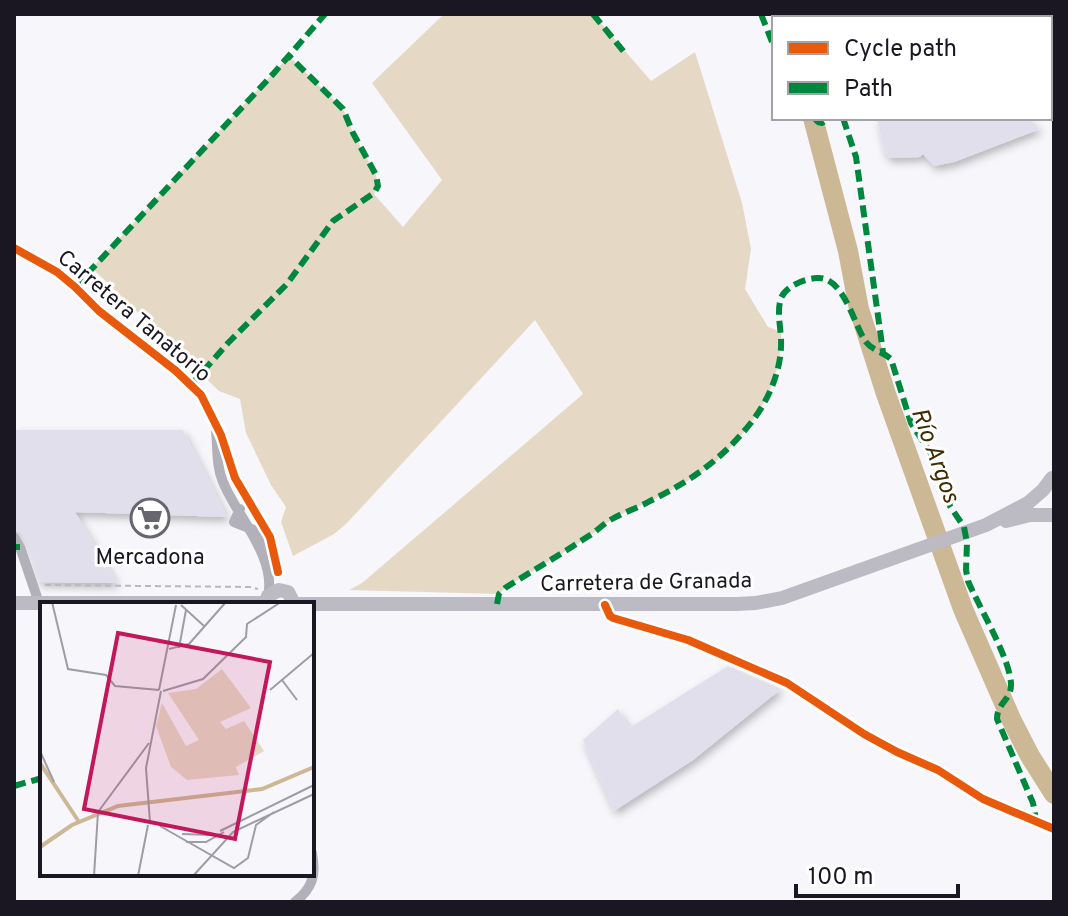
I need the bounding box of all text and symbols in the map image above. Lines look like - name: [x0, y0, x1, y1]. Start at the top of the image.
- legend: [772, 16, 1052, 120]
- text: Cycle path: [844, 35, 957, 65]
- text: Path: [844, 75, 893, 105]
- street label: Carretera Tanatorio: [51, 245, 216, 389]
- water label: Río Argos: [903, 404, 966, 508]
- supermarket icon: Mercadona: [129, 497, 171, 539]
- place label: Mercadona: [95, 545, 205, 572]
- street label: Carretera de Granada: [540, 568, 752, 599]
- inset map: [40, 602, 314, 876]
- scale bar: [796, 848, 958, 898]
- text: 100 m: [808, 863, 874, 893]

